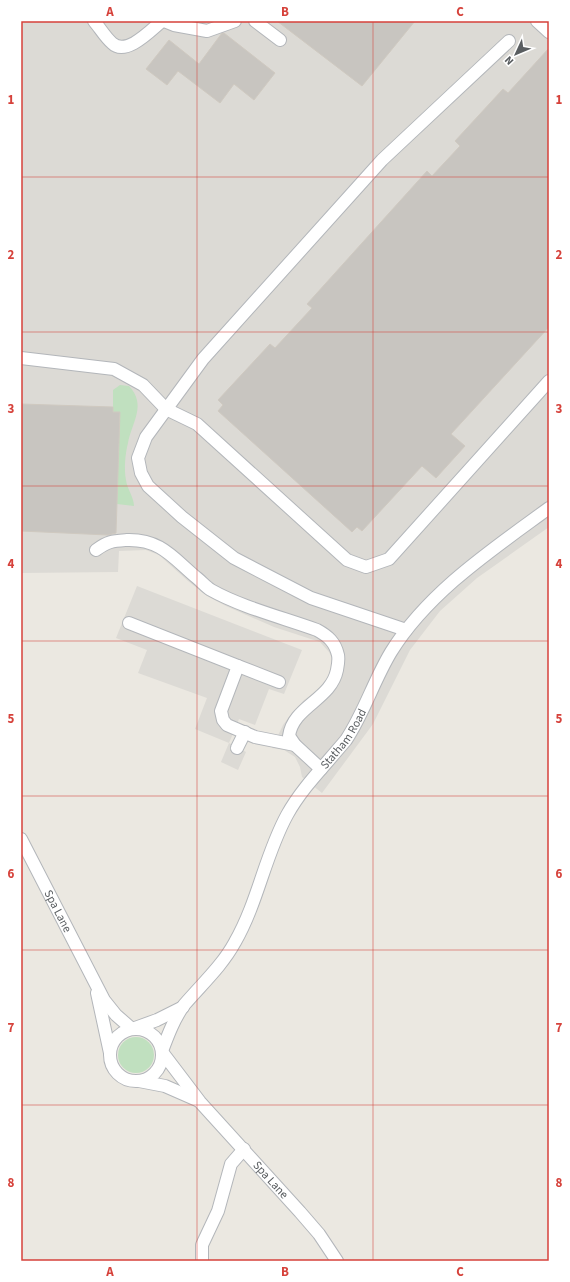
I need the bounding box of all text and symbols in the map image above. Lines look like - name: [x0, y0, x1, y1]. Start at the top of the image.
- text: A: [105, 3, 114, 21]
- text: B: [281, 3, 289, 21]
- text: C: [456, 3, 464, 21]
- north arrow: [496, 34, 536, 74]
- text: N: [501, 53, 517, 68]
- text: 1: [8, 91, 15, 109]
- text: 1: [556, 91, 563, 109]
- text: 2: [8, 246, 15, 264]
- text: 2: [556, 246, 563, 264]
- text: 3: [8, 400, 15, 418]
- text: 3: [556, 400, 563, 418]
- text: 4: [8, 555, 15, 573]
- text: 4: [556, 555, 563, 573]
- street label: Statham Road: [316, 706, 370, 773]
- text: 5: [8, 710, 15, 728]
- text: 5: [556, 710, 563, 728]
- text: 6: [8, 865, 15, 883]
- text: 6: [556, 865, 563, 883]
- street label: Spa Lane: [40, 887, 76, 935]
- text: 7: [8, 1019, 15, 1037]
- text: 7: [556, 1019, 563, 1037]
- street label: Spa Lane: [249, 1157, 292, 1203]
- text: 8: [8, 1174, 15, 1192]
- text: 8: [556, 1174, 563, 1192]
- text: A: [105, 1263, 114, 1281]
- text: B: [281, 1263, 289, 1281]
- text: C: [456, 1263, 464, 1281]

